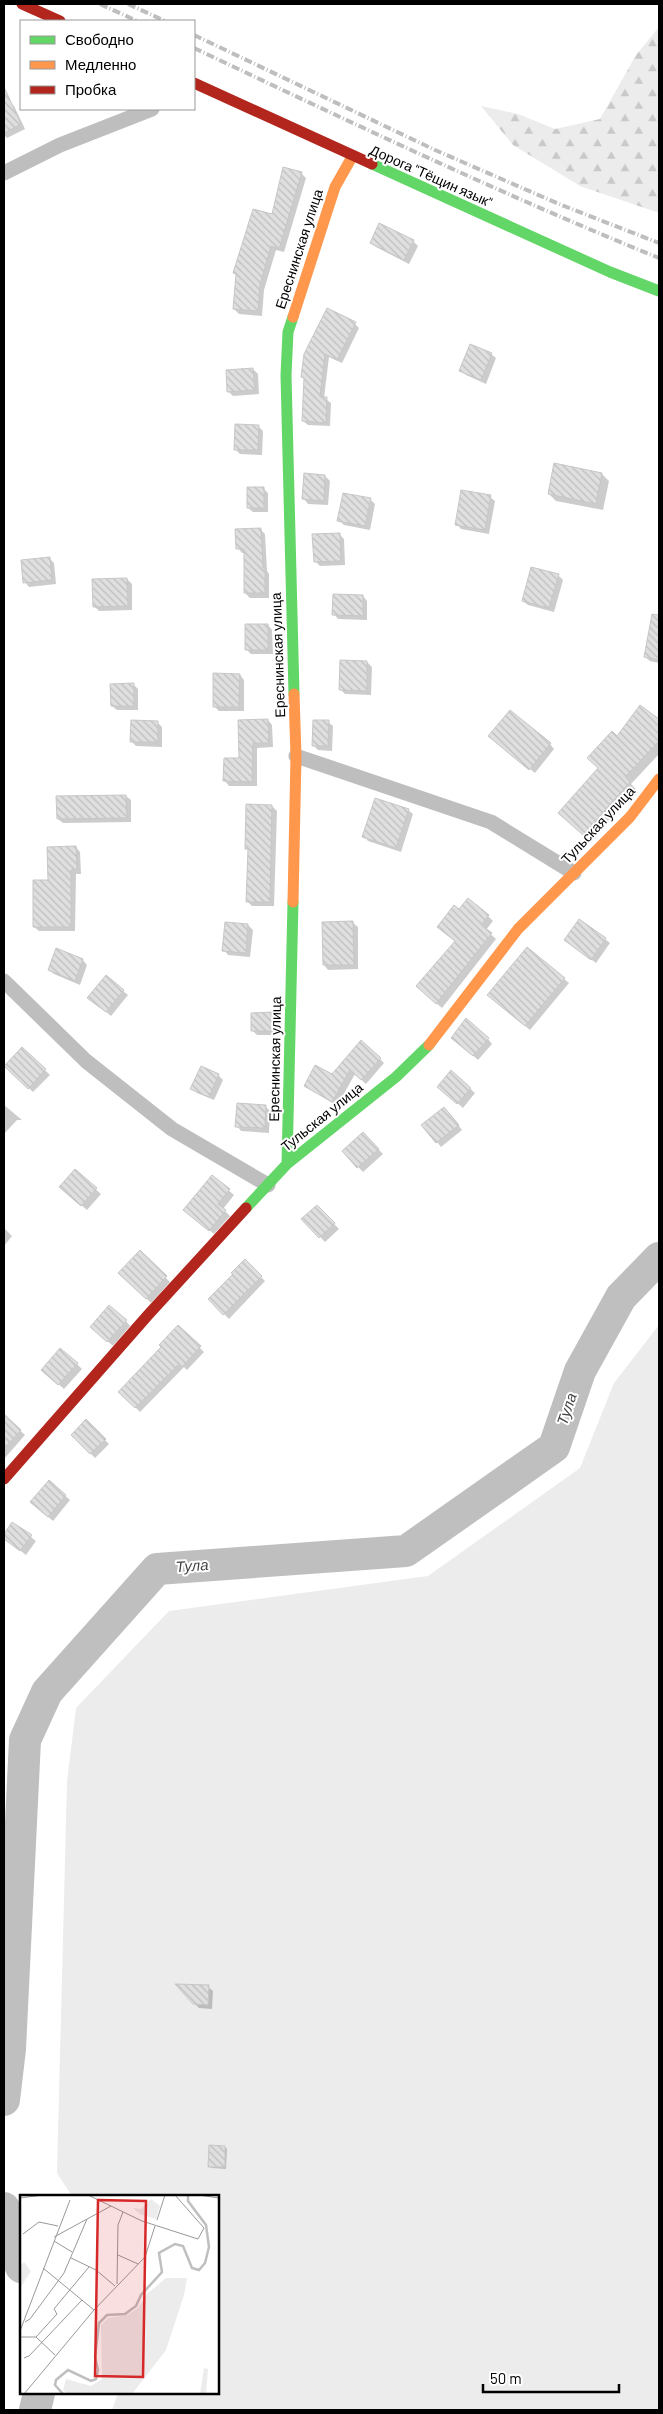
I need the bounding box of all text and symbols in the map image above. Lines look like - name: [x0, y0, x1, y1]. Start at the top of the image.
- legend: [20, 20, 195, 110]
- text: Свободно: [65, 30, 134, 48]
- text: Медленно: [65, 55, 136, 73]
- text: Пробка: [65, 80, 117, 98]
- street label: Дорога "Тёщин язык": [367, 141, 495, 210]
- street label: Ереснинская улица: [271, 186, 326, 311]
- street label: Ереснинская улица: [267, 592, 288, 718]
- street label: Тульская улица: [557, 782, 638, 867]
- street label: Ереснинская улица: [265, 996, 284, 1122]
- street label: Тульская улица: [277, 1078, 366, 1155]
- water label: Тула: [552, 1390, 580, 1427]
- water label: Тула: [175, 1555, 209, 1575]
- inset map: [20, 2195, 219, 2394]
- scale bar: [483, 2362, 619, 2394]
- text: 50 m: [490, 2369, 522, 2387]

